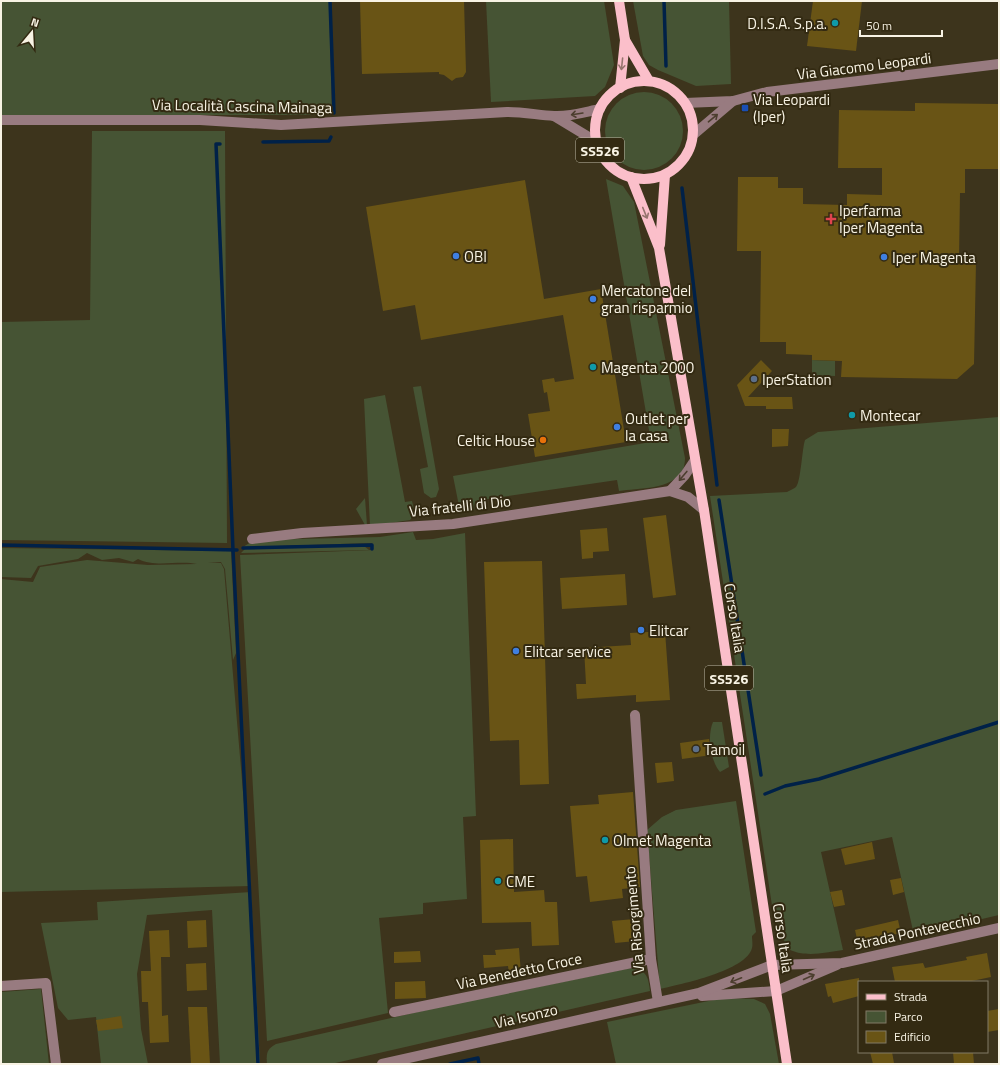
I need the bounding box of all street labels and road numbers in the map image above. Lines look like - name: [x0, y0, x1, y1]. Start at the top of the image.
- street label: Via Giacomo Leopardi: [795, 46, 933, 86]
- street label: Via Località Cascina Mainaga: [152, 93, 333, 119]
- road number: SS526: [576, 138, 624, 162]
- street label: Via fratelli di Dio: [408, 489, 512, 523]
- street label: Corso Italia: [718, 582, 752, 655]
- road number: SS526: [705, 666, 753, 690]
- street label: Via Risorgimento: [618, 865, 650, 975]
- street label: Corso Italia: [767, 902, 799, 975]
- street label: Strada Pontevecchio: [851, 906, 983, 956]
- street label: Via Benedetto Croce: [454, 946, 584, 996]
- street label: Via Isonzo: [492, 998, 560, 1034]

